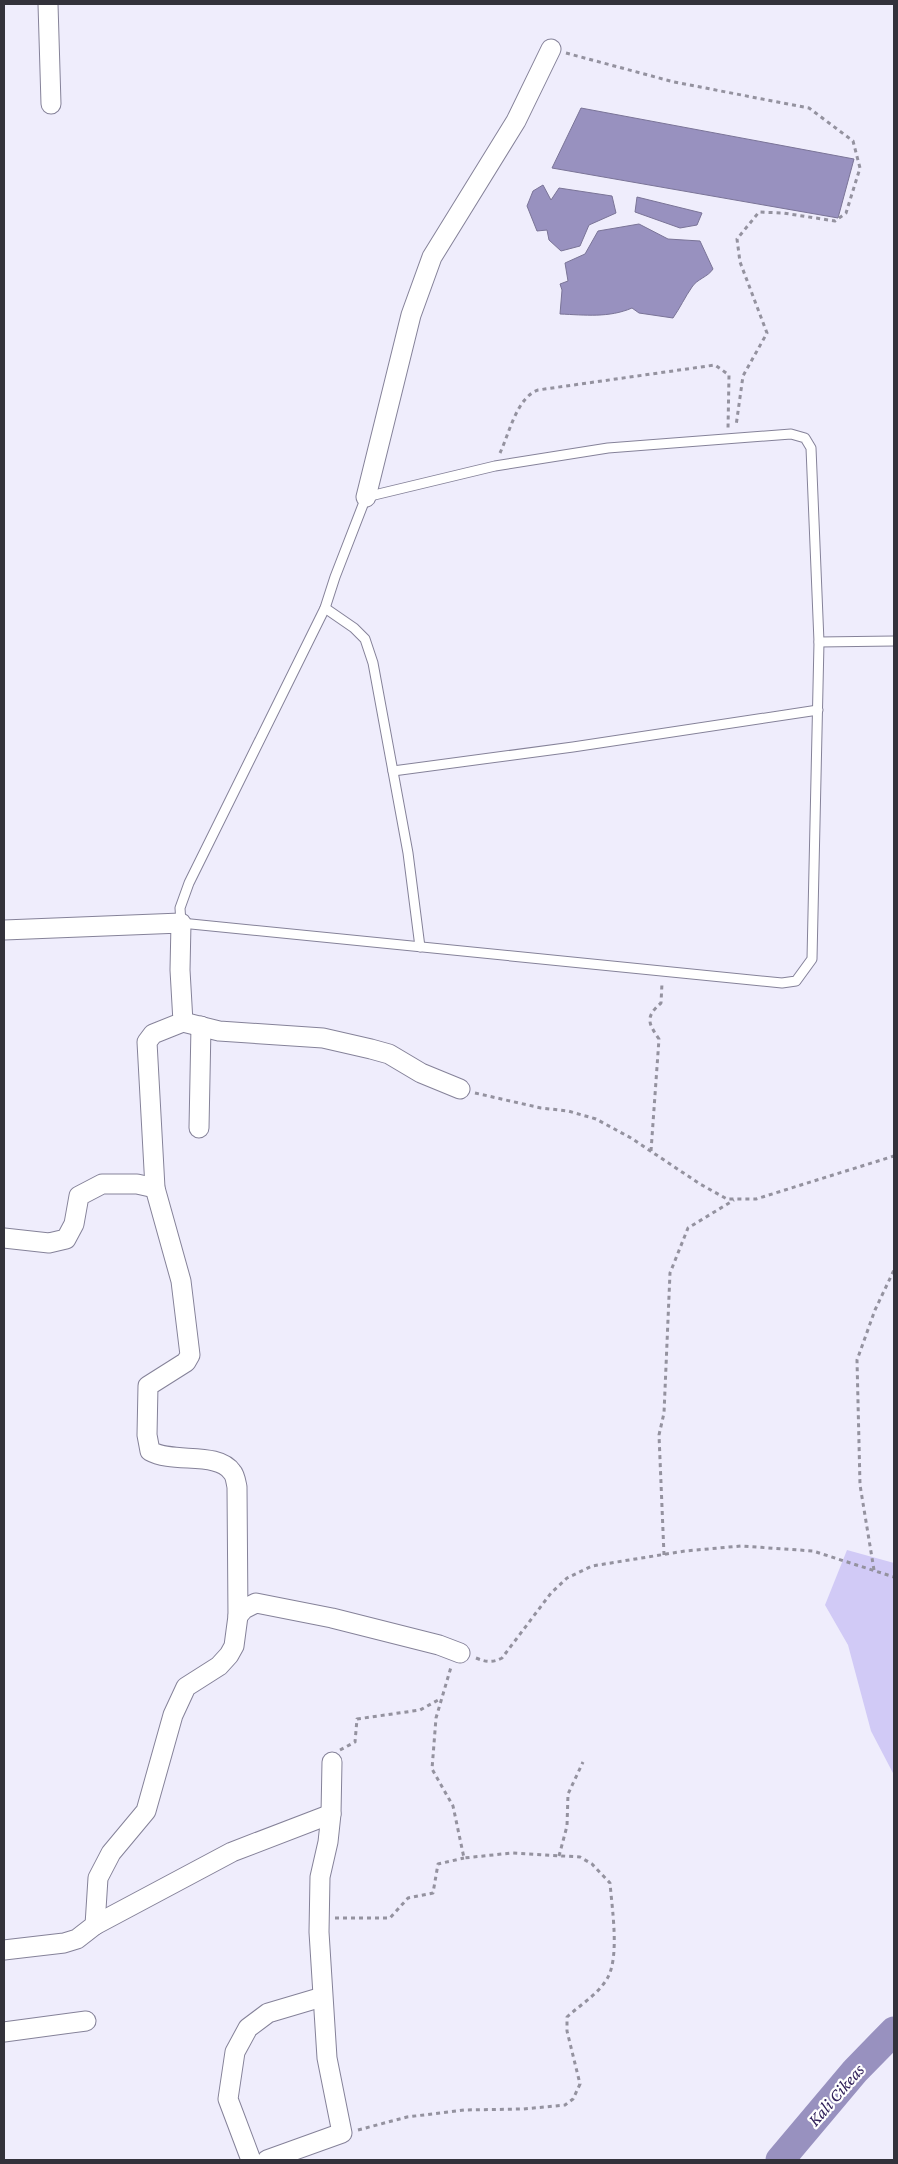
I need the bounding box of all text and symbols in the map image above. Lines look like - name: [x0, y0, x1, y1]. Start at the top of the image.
- water label: Kali Cikeas: [804, 2060, 869, 2130]

